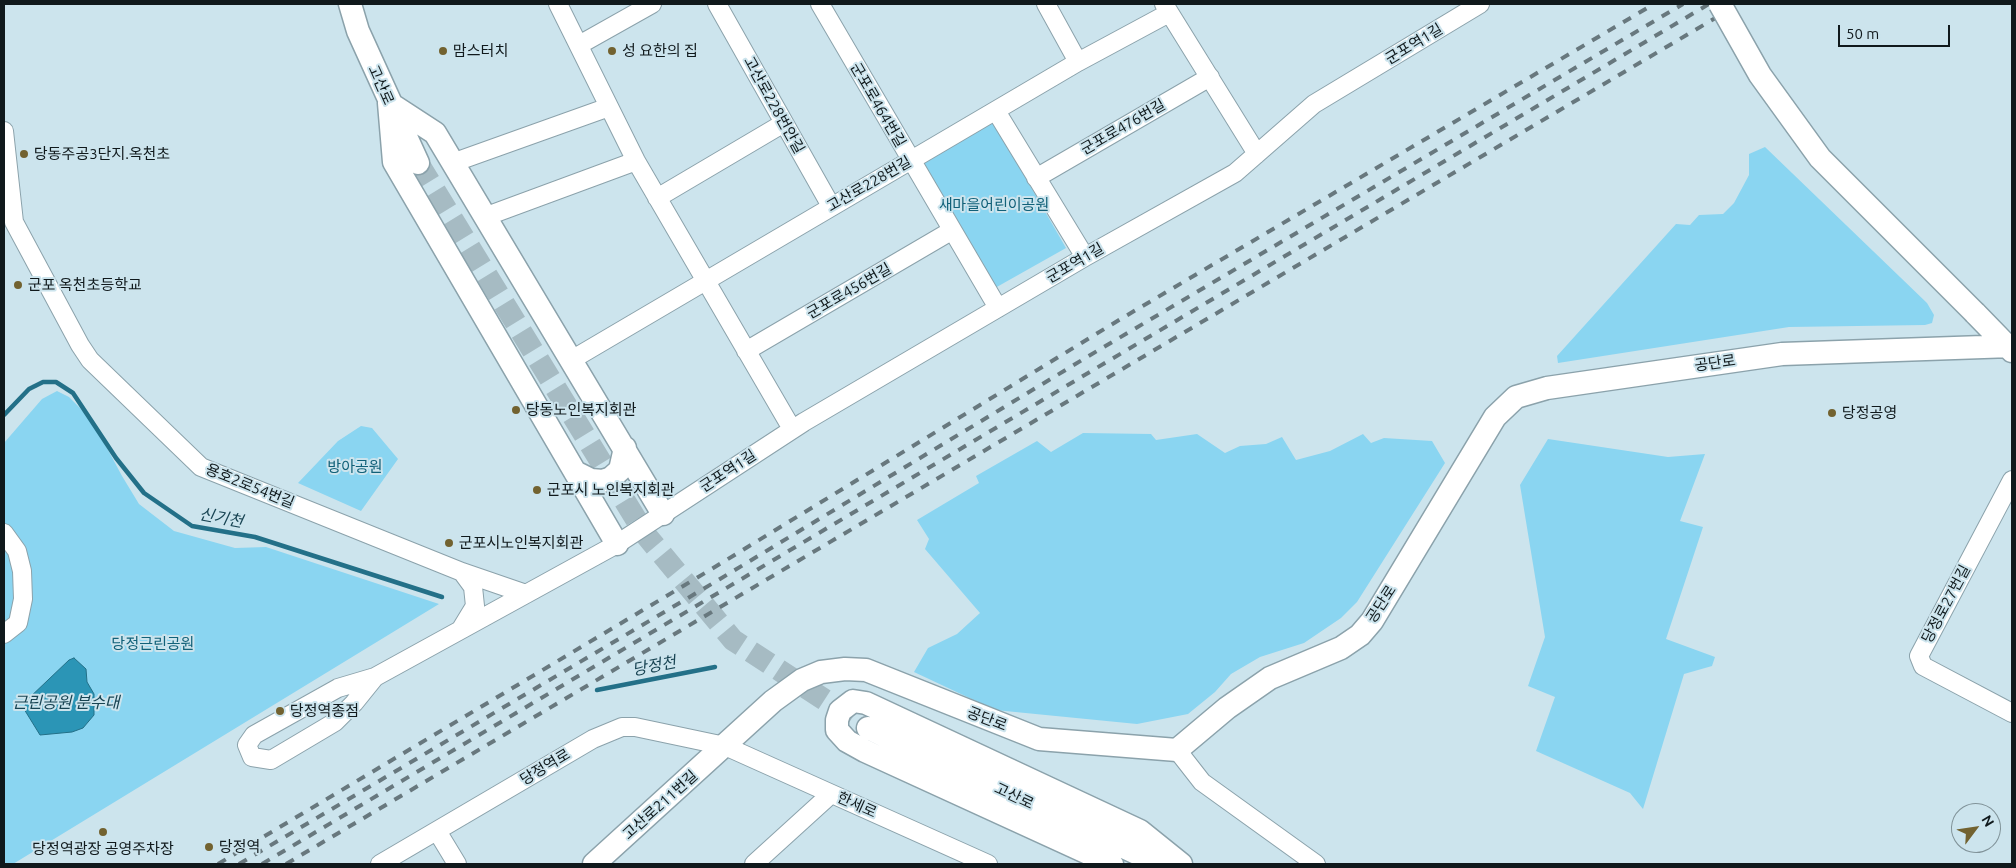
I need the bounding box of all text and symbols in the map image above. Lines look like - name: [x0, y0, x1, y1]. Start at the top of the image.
- scale bar: [1841, 15, 1954, 47]
- street label: 군포역1길: [1382, 20, 1446, 68]
- text: 50 m: [1846, 25, 1879, 42]
- place label: 맘스터치: [453, 42, 508, 60]
- place label: 성 요한의 집: [622, 42, 698, 60]
- marker: 맘스터치: [437, 45, 449, 57]
- marker: 성 요한의 집: [606, 45, 618, 57]
- street label: 고산로228번안길: [740, 53, 808, 157]
- street label: 군포로464번길: [847, 60, 909, 150]
- street label: 고산로: [364, 62, 398, 108]
- street label: 군포로476번길: [1078, 96, 1168, 158]
- place label: 당동주공3단지.옥천초: [34, 145, 170, 163]
- marker: 당동주공3단지.옥천초: [18, 148, 30, 160]
- street label: 고산로228번길: [824, 153, 914, 215]
- park label: 새마을어린이공원: [939, 196, 1049, 214]
- street label: 군포역1길: [1043, 239, 1107, 287]
- street label: 군포로456번길: [804, 260, 894, 322]
- place label: 군포 옥천초등학교: [28, 276, 142, 294]
- marker: 군포 옥천초등학교: [12, 279, 24, 291]
- street label: 공단로: [1693, 351, 1737, 375]
- place label: 당동노인복지회관: [526, 401, 636, 419]
- marker: 당동노인복지회관: [510, 404, 522, 416]
- place label: 당정공영: [1842, 404, 1897, 422]
- marker: 당정공영: [1826, 407, 1838, 419]
- street label: 군포역1길: [696, 446, 760, 496]
- park label: 방아공원: [327, 458, 383, 476]
- street label: 용호2로54번길: [203, 460, 297, 512]
- place label: 군포시 노인복지회관: [547, 481, 675, 499]
- marker: 군포시 노인복지회관: [531, 484, 543, 496]
- water label: 신기천: [197, 504, 245, 532]
- place label: 군포시노인복지회관: [459, 534, 583, 552]
- marker: 군포시노인복지회관: [443, 537, 455, 549]
- street label: 당정로27번길: [1918, 562, 1974, 646]
- street label: 공단로: [1362, 582, 1400, 626]
- park label: 당정근린공원: [112, 635, 194, 653]
- water label: 당정천: [630, 652, 678, 680]
- water label: 근린공원 분수대: [13, 693, 119, 713]
- place label: 당정역종점: [290, 702, 359, 720]
- street label: 공단로: [964, 703, 1010, 735]
- marker: 당정역종점: [274, 705, 286, 717]
- street label: 당정역로: [517, 745, 573, 789]
- street label: 고산로211번길: [619, 767, 701, 843]
- street label: 고산로: [991, 779, 1037, 813]
- street label: 한세로: [834, 788, 880, 822]
- north arrow: [1951, 803, 2001, 853]
- text: N: [1978, 812, 1998, 829]
- marker: 당정역광장 공영주차장: [97, 826, 109, 838]
- place label: 당정역: [219, 838, 260, 856]
- place label: 당정역광장 공영주차장: [32, 840, 174, 858]
- marker: 당정역: [203, 841, 215, 853]

